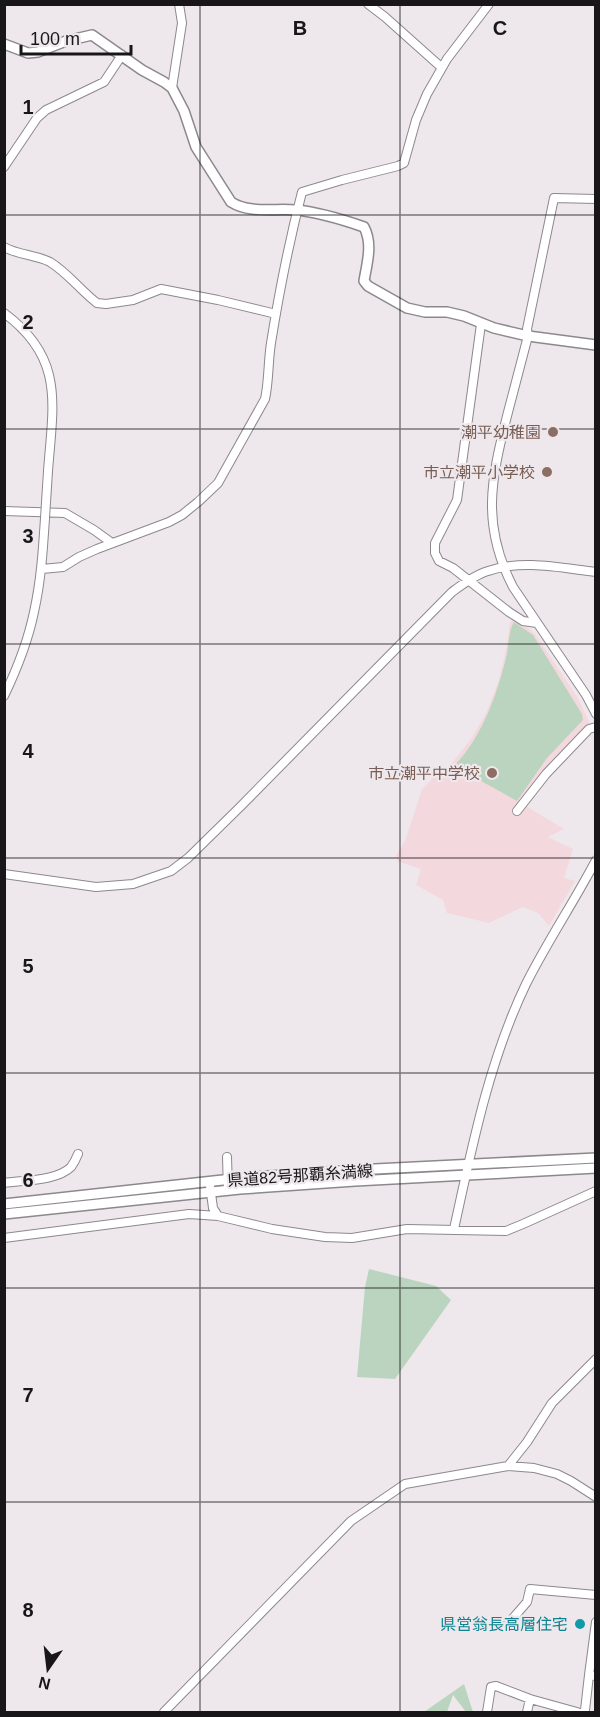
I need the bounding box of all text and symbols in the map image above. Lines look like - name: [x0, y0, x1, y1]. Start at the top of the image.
- text: B: [293, 17, 307, 39]
- text: C: [493, 17, 507, 39]
- scale bar: [21, 18, 130, 56]
- text: 100 m: [30, 29, 80, 49]
- text: 1: [22, 96, 34, 118]
- text: 2: [22, 311, 34, 333]
- place label: 潮平幼稚園: [461, 424, 541, 441]
- marker: 潮平幼稚園: [546, 425, 560, 439]
- place label: 市立潮平小学校: [423, 464, 535, 481]
- marker: 市立潮平小学校: [540, 465, 554, 479]
- text: 3: [22, 525, 34, 547]
- text: 4: [22, 740, 34, 762]
- place label: 市立潮平中学校: [368, 765, 480, 782]
- marker: 市立潮平中学校: [485, 766, 499, 780]
- text: 5: [22, 955, 34, 977]
- street label: 県道82号那覇糸満線: [227, 1162, 373, 1189]
- text: 6: [22, 1169, 34, 1191]
- text: 7: [22, 1384, 34, 1406]
- text: 8: [22, 1599, 34, 1621]
- place label: 県営翁長高層住宅: [440, 1616, 568, 1633]
- marker: 県営翁長高層住宅: [573, 1617, 587, 1631]
- north arrow: [18, 1639, 78, 1699]
- text: N: [37, 1673, 52, 1693]

